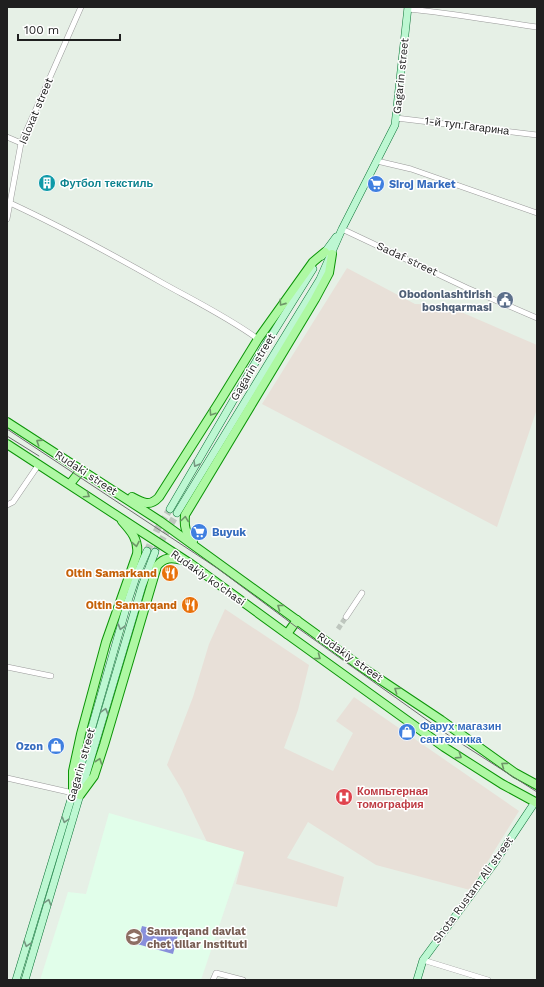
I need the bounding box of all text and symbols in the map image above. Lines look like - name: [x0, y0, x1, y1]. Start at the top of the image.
- scale bar: [18, 16, 120, 42]
- text: 100 m: [24, 23, 59, 37]
- street label: Gagarin street: [391, 37, 411, 115]
- street label: Isloxat street: [16, 76, 56, 146]
- street label: 1-й туп.Гагарина: [424, 114, 511, 138]
- building icon: Футбол текстиль: [37, 173, 57, 193]
- supermarket icon: Siroj Market: [366, 174, 386, 194]
- place label: Футбол текстиль: [60, 177, 154, 190]
- place label: Siroj Market: [389, 178, 456, 191]
- street label: Sadaf street: [374, 239, 440, 279]
- place label: Obodonlashtirish boshqarmasi: [399, 288, 492, 314]
- public building icon: Obodonlashtirish boshqarmasi: [495, 290, 515, 310]
- one-way arrow: [280, 299, 287, 306]
- street label: Gagarin street: [228, 331, 278, 403]
- one-way arrow: [210, 409, 217, 416]
- one-way arrow: [36, 440, 43, 447]
- street label: Rudaki street: [52, 448, 120, 498]
- one-way arrow: [194, 460, 201, 467]
- one-way arrow: [83, 490, 90, 498]
- one-way arrow: [180, 516, 189, 523]
- supermarket icon: Buyuk: [189, 522, 209, 542]
- place label: Buyuk: [212, 526, 246, 539]
- one-way arrow: [131, 541, 140, 548]
- street label: Rudakiy ko'chasi: [168, 547, 248, 609]
- restaurant icon: Oltin Samarkand: [160, 563, 180, 583]
- place label: Oltin Samarkand: [66, 567, 157, 580]
- restaurant icon: Oltin Samarqand: [180, 595, 200, 615]
- place label: Oltin Samarqand: [86, 599, 177, 612]
- one-way arrow: [277, 605, 284, 612]
- one-way arrow: [117, 624, 125, 631]
- street label: Rudakiy street: [315, 630, 386, 685]
- one-way arrow: [314, 652, 321, 659]
- one-way arrow: [394, 688, 401, 695]
- one-way arrow: [100, 707, 109, 714]
- place label: Фарух магазин сантехника: [420, 720, 501, 746]
- shop icon: Фарух магазин сантехника: [397, 722, 417, 742]
- street label: Gagarin street: [64, 726, 98, 803]
- shop icon: Ozon: [46, 736, 66, 756]
- place label: Ozon: [16, 740, 43, 753]
- one-way arrow: [455, 752, 462, 759]
- one-way arrow: [94, 758, 102, 765]
- one-way arrow: [501, 762, 508, 770]
- place label: Компьтерная томография: [357, 785, 428, 811]
- hospital icon: Компьтерная томография: [334, 787, 354, 807]
- one-way arrow: [61, 816, 70, 823]
- street label: Shota Rustam Ali street: [430, 834, 516, 946]
- one-way arrow: [43, 899, 52, 906]
- place label: Samarqand davlat chet tillar instituti: [147, 925, 247, 951]
- school or university icon: Samarqand davlat chet tillar instituti: [124, 927, 144, 947]
- one-way arrow: [23, 940, 32, 947]

